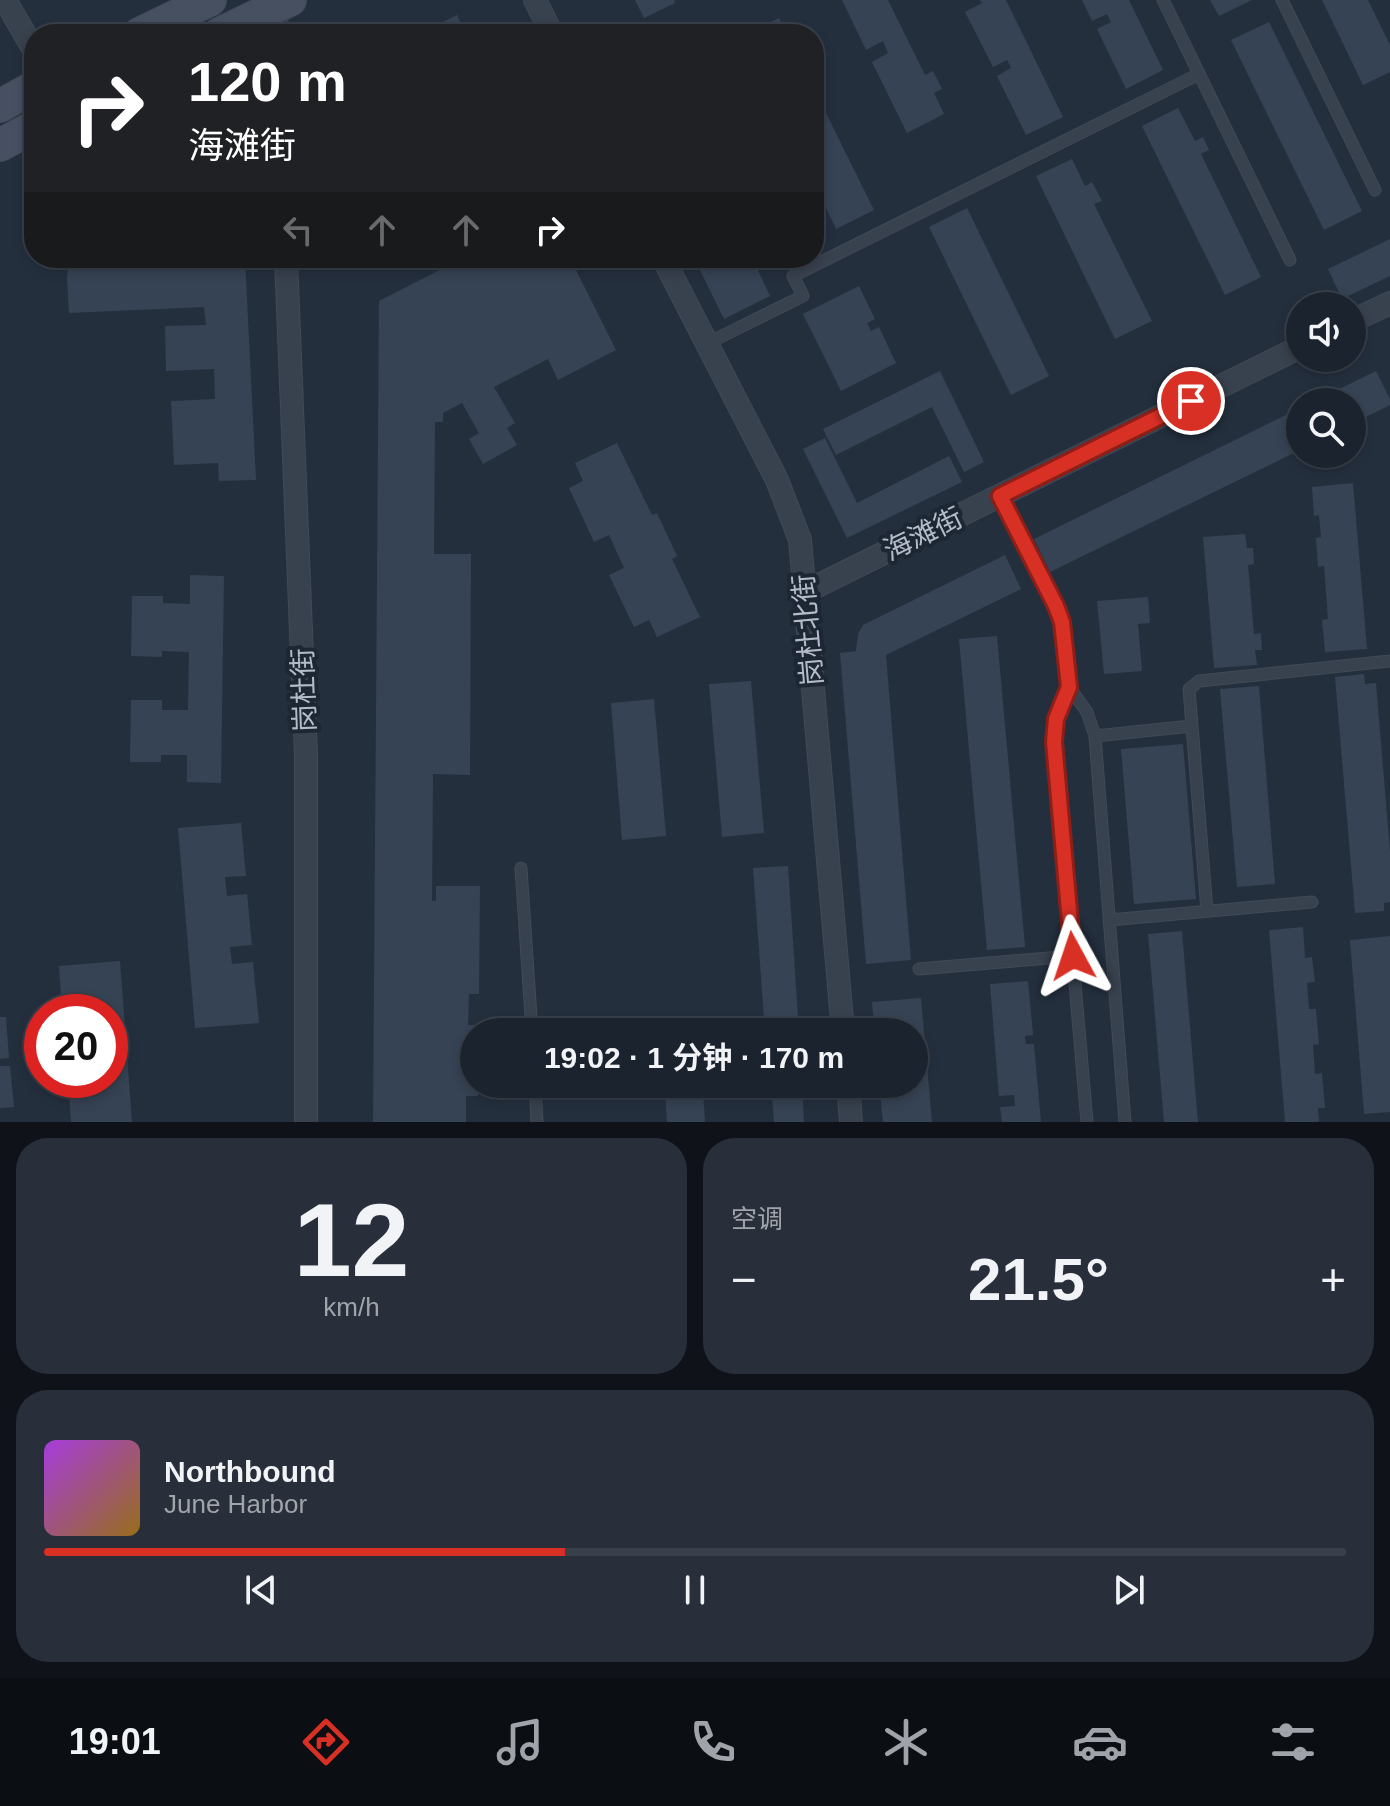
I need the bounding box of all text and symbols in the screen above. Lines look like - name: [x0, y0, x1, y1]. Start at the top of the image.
- text: 120 m: [188, 50, 347, 113]
- icon: right: [56, 56, 160, 160]
- text: 海滩街: [188, 125, 296, 166]
- icon: left: [276, 208, 320, 252]
- icon: ahead: [360, 208, 404, 252]
- icon: ahead: [444, 208, 488, 252]
- icon: right: [528, 208, 572, 252]
- map controls: [1286, 292, 1366, 468]
- button: sound: [1286, 292, 1366, 372]
- pin: [1157, 367, 1225, 435]
- icon: arrive: [1169, 379, 1213, 423]
- button: search: [1286, 388, 1366, 468]
- street label: 海滩街: [878, 502, 968, 566]
- street label: 岗杜北街: [788, 573, 828, 687]
- street label: 岗杜街: [287, 647, 321, 733]
- position arrow: [1031, 914, 1115, 998]
- speed limit sign: 20: [24, 994, 128, 1098]
- text: 19:02 · 1 分钟 · 170 m: [544, 1041, 844, 1074]
- text: 12: [294, 1182, 409, 1298]
- text: 空调: [731, 1204, 783, 1234]
- text: 21.5°: [968, 1246, 1109, 1313]
- text: −: [731, 1255, 757, 1304]
- text: +: [1320, 1255, 1346, 1304]
- text: km/h: [323, 1292, 380, 1322]
- text: Northbound: [164, 1455, 336, 1488]
- text: June Harbor: [164, 1489, 307, 1519]
- icon: previous: [239, 1568, 283, 1612]
- icon: pause: [673, 1568, 717, 1612]
- icon: next: [1107, 1568, 1151, 1612]
- icon: directions: [298, 1714, 354, 1770]
- icon: music: [492, 1714, 548, 1770]
- icon: phone: [685, 1714, 741, 1770]
- icon: climate: [878, 1714, 934, 1770]
- icon: car: [1072, 1714, 1128, 1770]
- icon: filters: [1265, 1714, 1321, 1770]
- text: 19:01: [69, 1721, 161, 1762]

